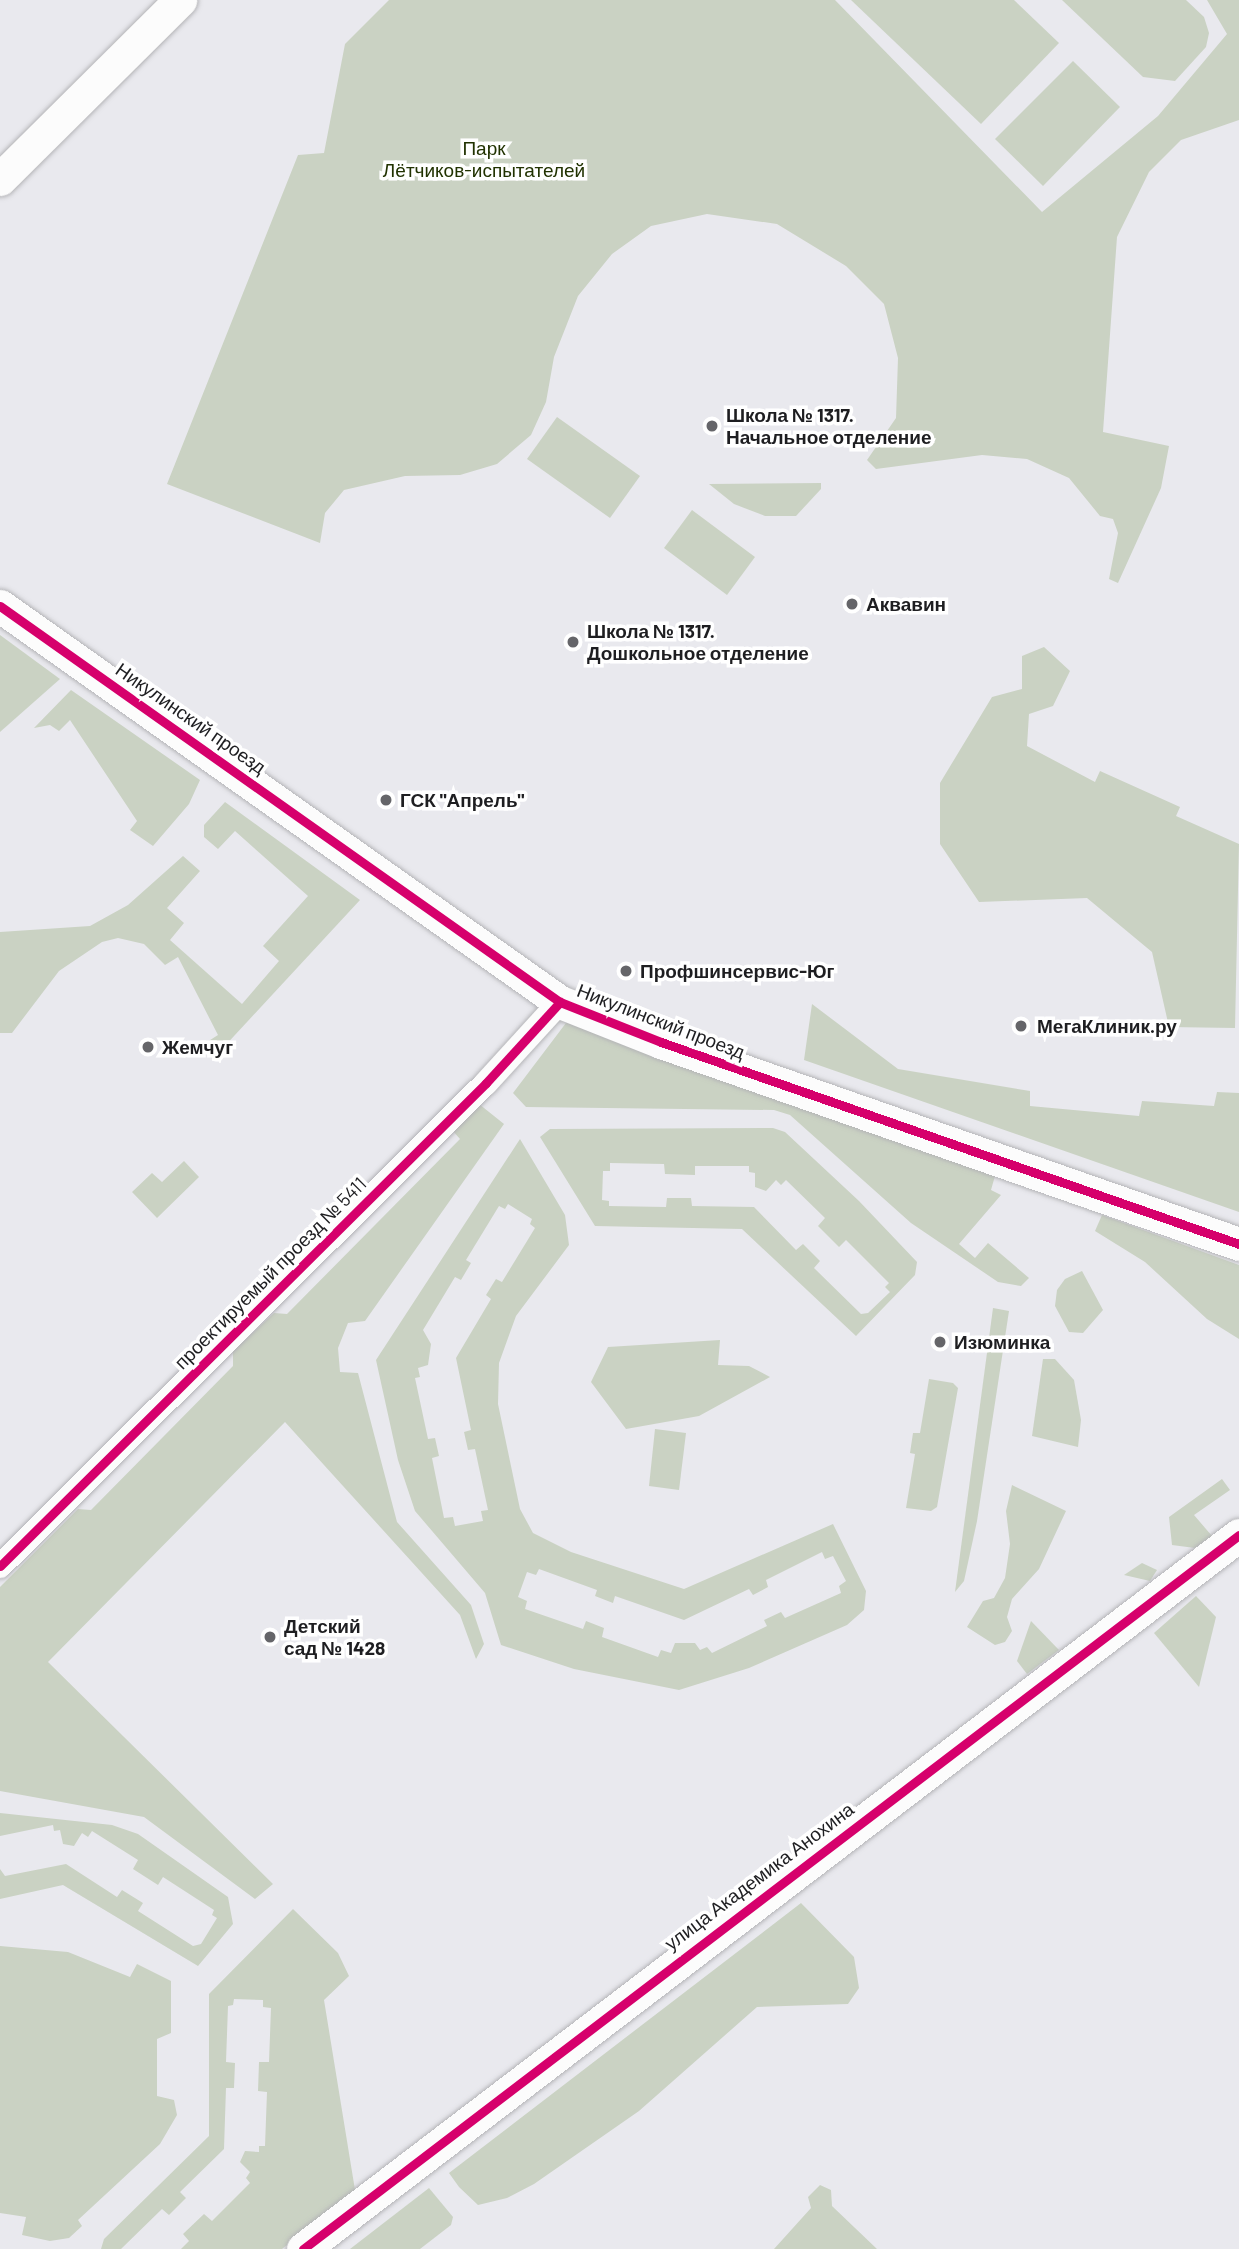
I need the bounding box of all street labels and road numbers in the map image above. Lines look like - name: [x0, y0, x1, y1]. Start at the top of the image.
- street label: Никулинский проезд: [112, 658, 270, 778]
- street label: Никулинский проезд: [574, 978, 748, 1064]
- street label: проектируемый проезд № 5411: [169, 1172, 371, 1374]
- street label: улица Академика Анохина: [660, 1797, 858, 1955]

